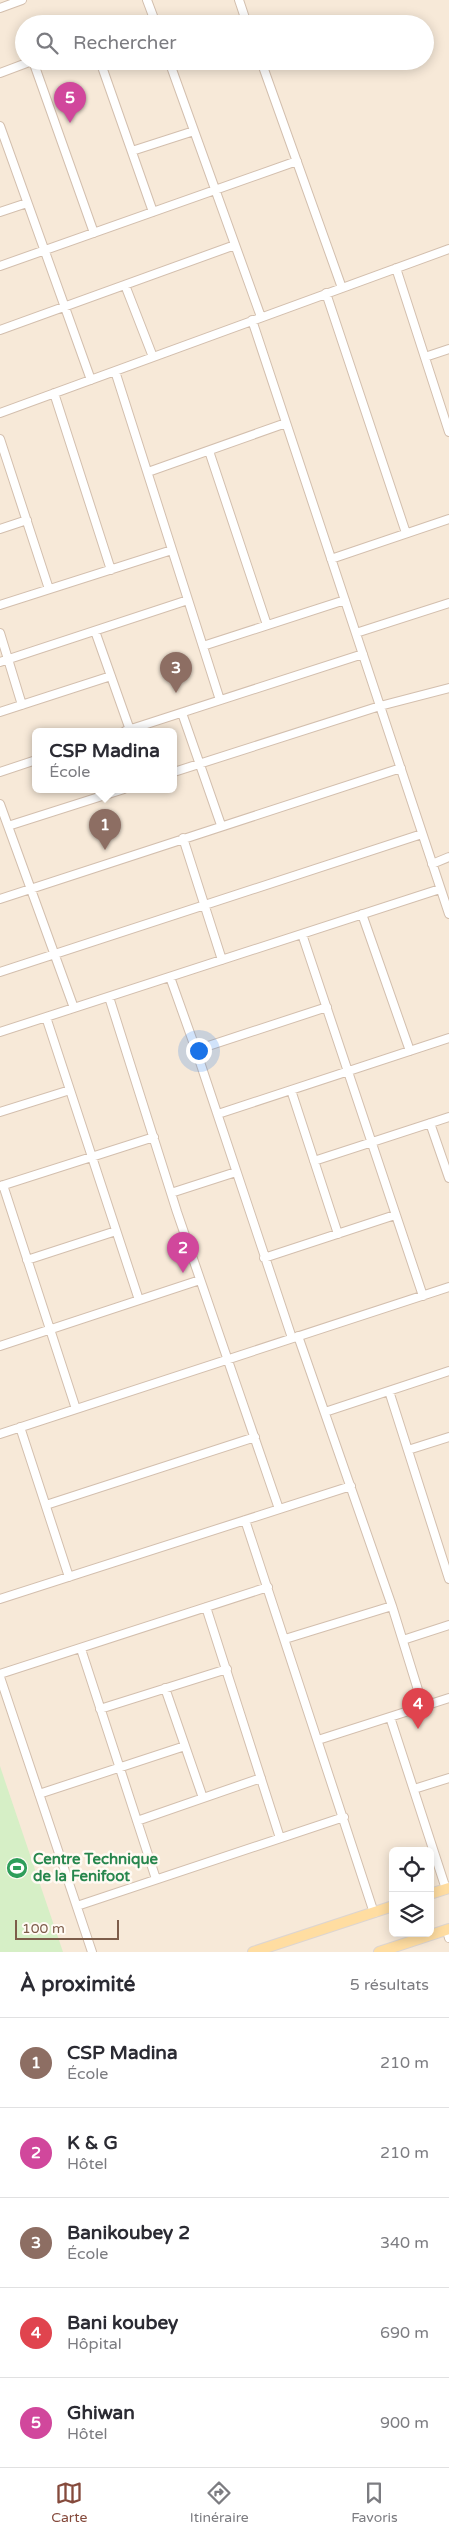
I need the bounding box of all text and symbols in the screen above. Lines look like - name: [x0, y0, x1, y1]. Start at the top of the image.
- search box: [15, 15, 434, 70]
- icon: search: [33, 29, 61, 57]
- text: Rechercher: [73, 32, 176, 54]
- pin: 5: [54, 82, 86, 123]
- pin: 3: [160, 652, 192, 693]
- popup: [32, 728, 177, 793]
- text: CSP Madina: [49, 740, 160, 762]
- text: École: [49, 762, 90, 782]
- pin: 1: [89, 809, 121, 850]
- your location: [186, 1038, 212, 1064]
- pin: 2: [167, 1232, 199, 1273]
- pin: 4: [402, 1688, 434, 1729]
- map controls: [389, 1847, 434, 1937]
- button: locate: [389, 1847, 434, 1892]
- place label: Centre Technique de la Fenifoot: [33, 1850, 159, 1885]
- sports icon: Centre Technique de la Fenifoot: [5, 1856, 29, 1880]
- button: layers: [389, 1892, 434, 1937]
- scale bar: [15, 1917, 119, 1940]
- text: 100 m: [22, 1920, 65, 1937]
- text: À proximité: [20, 1972, 135, 1997]
- text: 5 résultats: [350, 1975, 429, 1995]
- text: CSP Madina: [67, 2042, 178, 2064]
- text: 1: [31, 2053, 41, 2073]
- text: 210 m: [380, 2053, 429, 2073]
- text: École: [67, 2064, 108, 2084]
- text: K & G: [67, 2132, 118, 2154]
- text: 2: [31, 2143, 41, 2163]
- text: 210 m: [380, 2143, 429, 2163]
- text: Hôtel: [67, 2154, 108, 2174]
- text: Banikoubey 2: [67, 2222, 190, 2244]
- text: 3: [31, 2233, 41, 2253]
- text: 340 m: [380, 2233, 429, 2253]
- text: École: [67, 2244, 108, 2264]
- text: Bani koubey: [67, 2312, 178, 2334]
- text: 4: [31, 2323, 41, 2343]
- text: 690 m: [380, 2323, 429, 2343]
- text: Hôpital: [67, 2334, 122, 2354]
- text: Ghiwan: [67, 2402, 135, 2424]
- text: 5: [31, 2413, 41, 2433]
- text: 900 m: [380, 2413, 429, 2433]
- text: Hôtel: [67, 2424, 108, 2444]
- tab: Carte: [51, 2479, 87, 2526]
- tab: Itinéraire: [190, 2479, 249, 2526]
- tab: Favoris: [351, 2479, 398, 2526]

